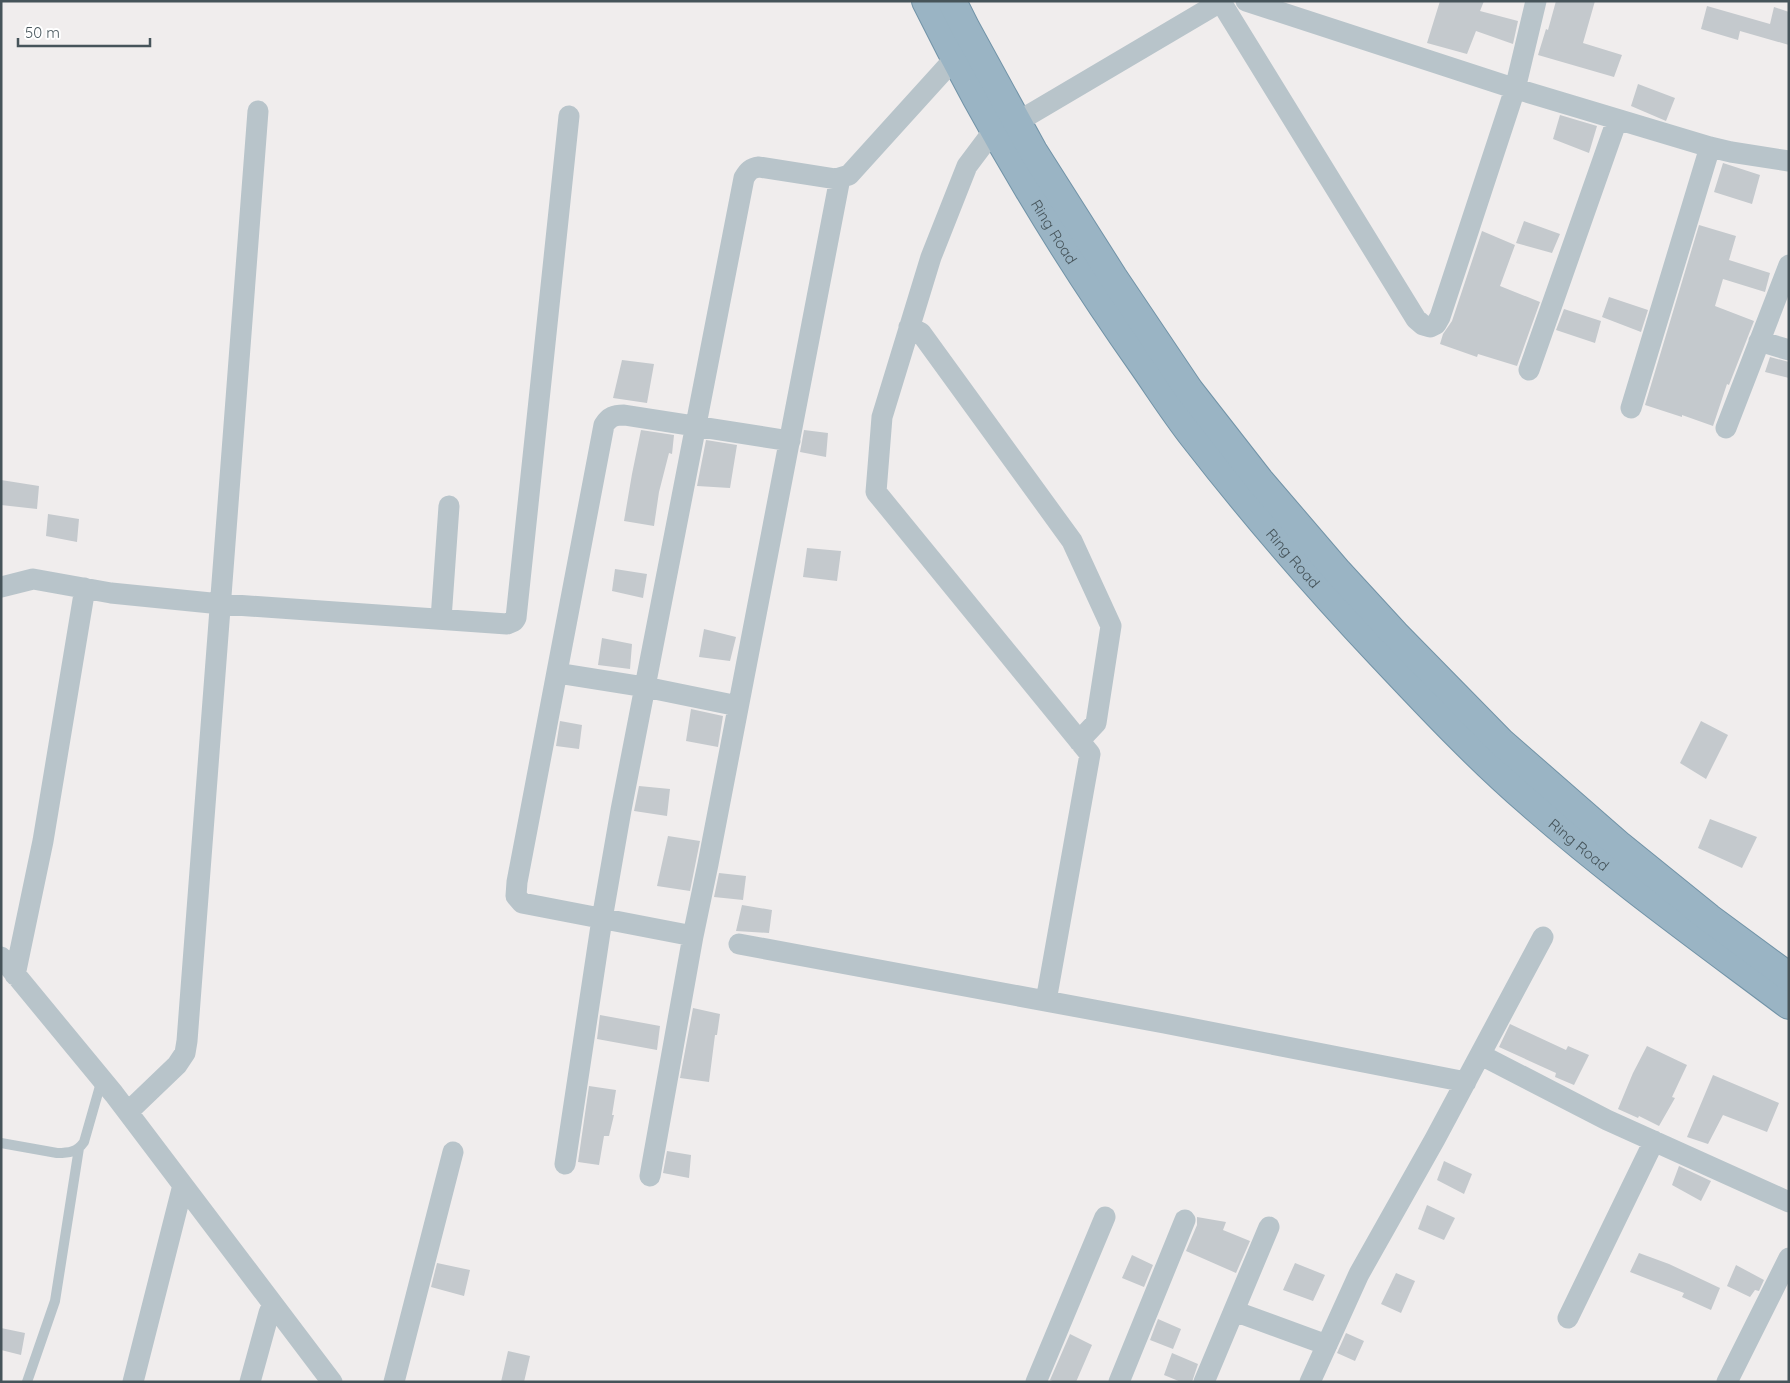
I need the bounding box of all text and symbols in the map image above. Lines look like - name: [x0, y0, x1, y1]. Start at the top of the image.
- scale bar: [18, 15, 150, 47]
- text: 50 m: [25, 23, 60, 42]
- street label: Ring Road: [1027, 196, 1082, 267]
- street label: Ring Road: [1262, 524, 1324, 592]
- street label: Ring Road: [1545, 814, 1613, 875]

